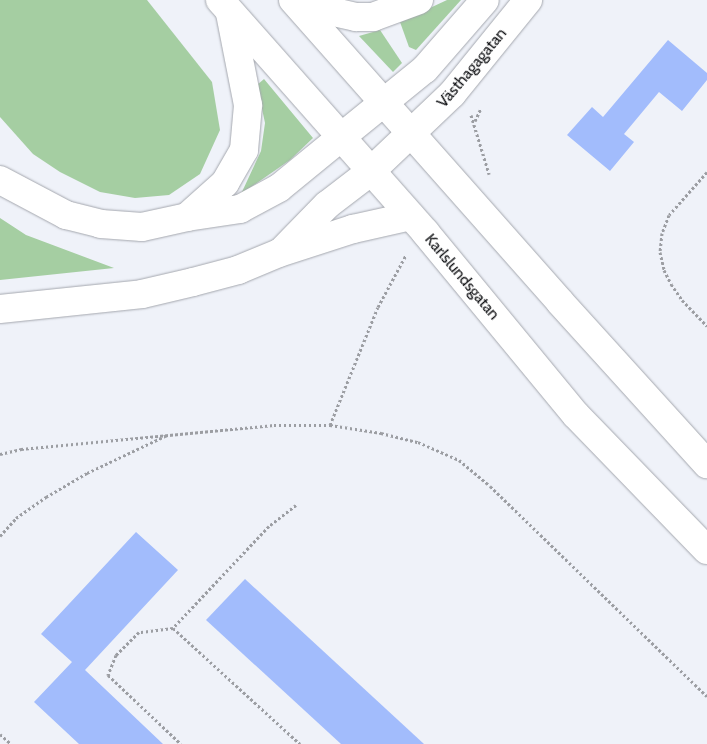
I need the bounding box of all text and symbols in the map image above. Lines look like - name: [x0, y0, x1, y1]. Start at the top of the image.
- street label: Västhagagatan: [433, 24, 511, 112]
- street label: Karlslundsgatan: [420, 230, 504, 324]

